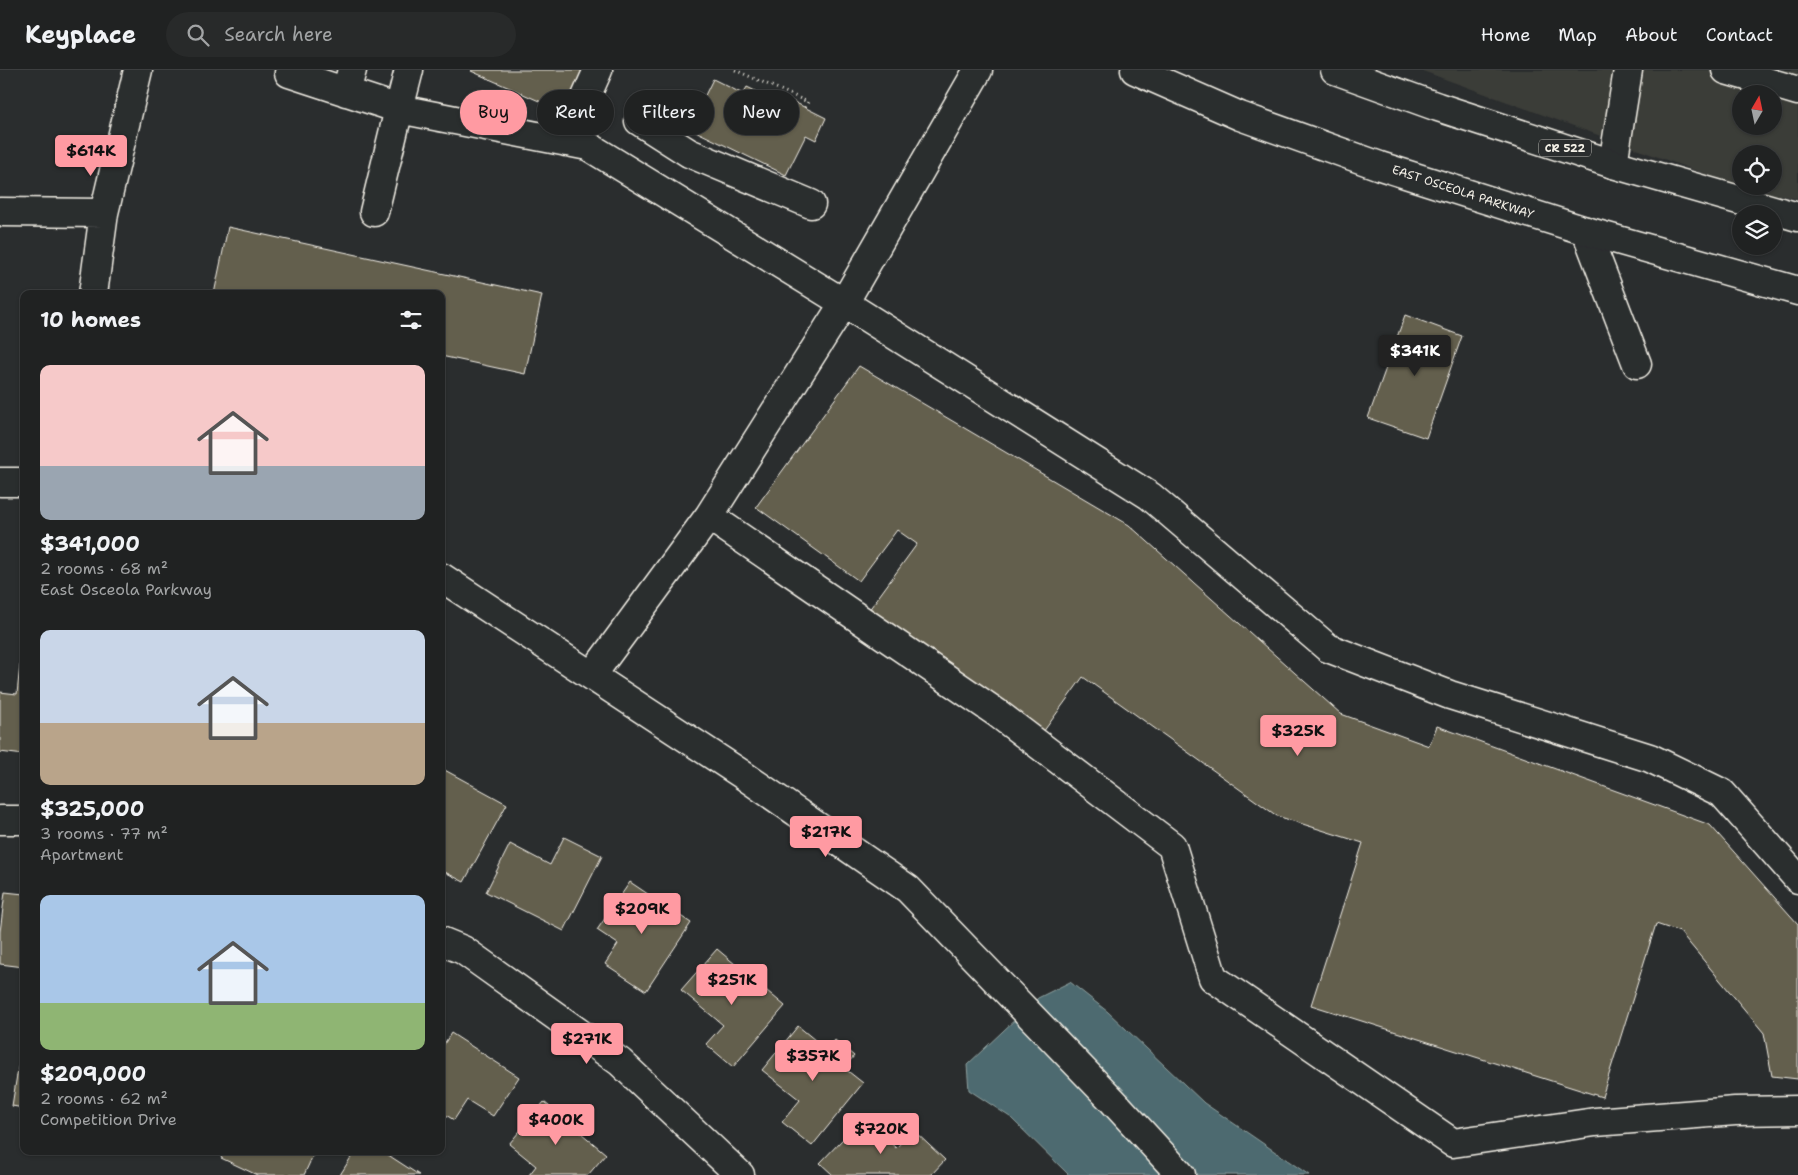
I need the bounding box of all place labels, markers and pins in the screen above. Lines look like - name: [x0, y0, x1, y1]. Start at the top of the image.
- pin: $614K: [56, 134, 126, 177]
- pin: $341K: [1380, 334, 1450, 377]
- pin: $325K: [1263, 714, 1333, 757]
- pin: $217K: [791, 816, 861, 858]
- pin: $209K: [607, 892, 677, 935]
- pin: $251K: [697, 964, 767, 1006]
- pin: $271K: [552, 1022, 622, 1065]
- pin: $357K: [778, 1040, 848, 1082]
- pin: $400K: [521, 1104, 591, 1146]
- pin: $720K: [846, 1112, 916, 1155]

